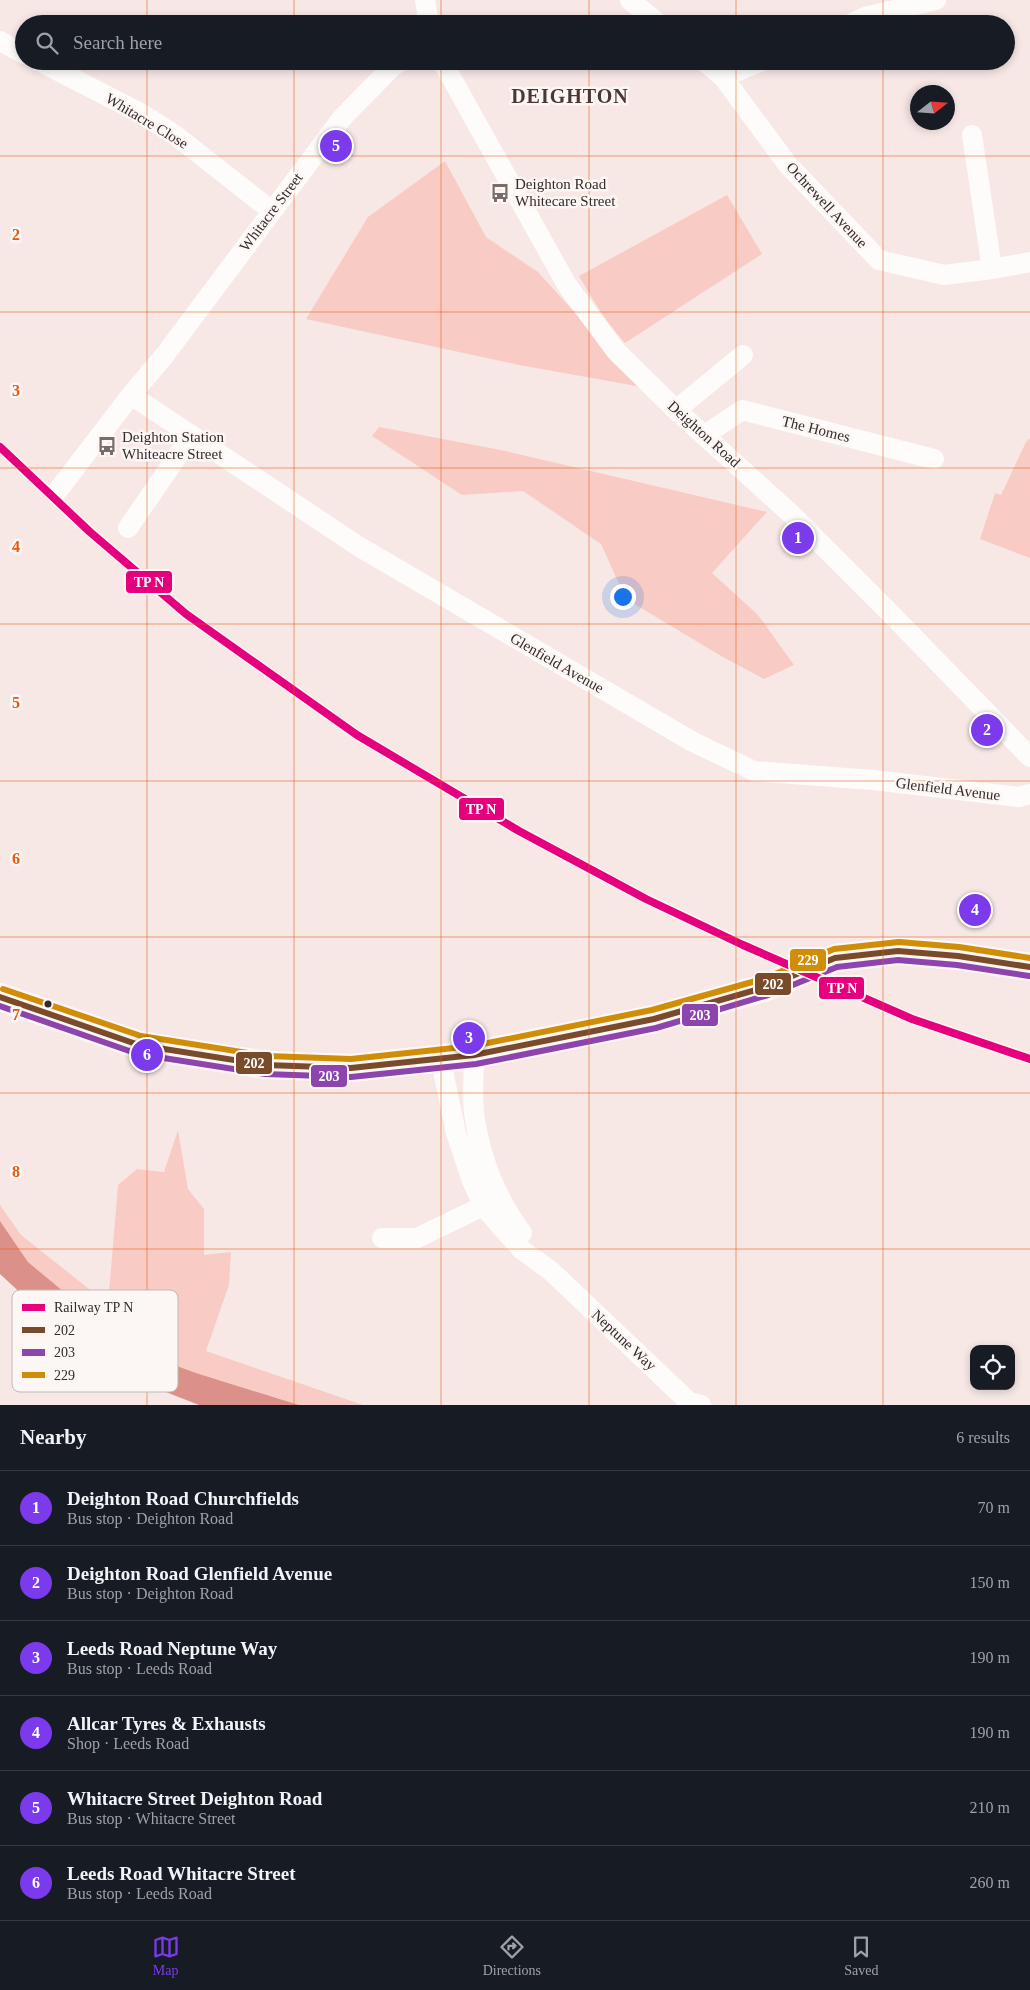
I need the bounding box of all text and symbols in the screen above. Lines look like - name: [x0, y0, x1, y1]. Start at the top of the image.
- search box: [15, 15, 1015, 70]
- icon: search: [33, 29, 61, 57]
- text: Search here: [73, 32, 162, 53]
- district label: DEIGHTON: [511, 85, 629, 107]
- north arrow: [910, 85, 955, 130]
- street label: Whitacre Close: [103, 90, 191, 152]
- pin: 5: [320, 127, 352, 165]
- street label: Ochrewell Avenue: [783, 159, 871, 251]
- street label: Whitacre Street: [236, 169, 306, 254]
- place label: Deighton Road Whitecare Street: [515, 176, 616, 209]
- bus stop icon: Deighton Road Whitecare Street: [489, 182, 511, 204]
- text: 2: [12, 226, 20, 243]
- text: 3: [12, 382, 20, 399]
- street label: Deighton Road: [665, 398, 744, 471]
- street label: The Homes: [780, 413, 852, 445]
- place label: Deighton Station Whiteacre Street: [122, 429, 225, 462]
- bus stop icon: Deighton Station Whiteacre Street: [96, 435, 118, 457]
- pin: 1: [782, 519, 814, 557]
- text: 4: [12, 538, 20, 555]
- line badge: TP N: [125, 570, 173, 594]
- text: TP N: [134, 575, 164, 590]
- your location: [610, 584, 636, 610]
- street label: Glenfield Avenue: [507, 630, 607, 696]
- text: 5: [12, 694, 20, 711]
- pin: 2: [971, 711, 1003, 749]
- street label: Glenfield Avenue: [895, 775, 1001, 803]
- line badge: TP N: [458, 797, 505, 821]
- text: TP N: [466, 802, 496, 817]
- text: 6: [12, 850, 20, 867]
- pin: 4: [959, 891, 991, 929]
- line badge: 229: [789, 948, 827, 972]
- text: 229: [798, 953, 819, 968]
- line badge: 202: [754, 972, 792, 996]
- line badge: TP N: [818, 976, 865, 1000]
- text: 202: [763, 977, 784, 992]
- text: TP N: [827, 981, 857, 996]
- unlabelled marker: [43, 999, 53, 1009]
- line badge: 203: [681, 1003, 719, 1027]
- text: 7: [12, 1006, 20, 1023]
- text: 203: [690, 1008, 711, 1023]
- pin: 3: [453, 1019, 485, 1057]
- pin: 6: [131, 1036, 163, 1074]
- line badge: 202: [235, 1051, 273, 1075]
- text: 202: [244, 1056, 265, 1071]
- line badge: 203: [310, 1064, 348, 1088]
- text: 203: [319, 1069, 340, 1084]
- text: 8: [12, 1163, 20, 1180]
- legend: [12, 1290, 178, 1392]
- text: Railway TP N: [54, 1300, 133, 1315]
- street label: Neptune Way: [589, 1306, 660, 1374]
- text: 202: [54, 1323, 75, 1338]
- text: 203: [54, 1345, 75, 1360]
- map controls: [970, 1345, 1015, 1390]
- button: locate: [970, 1345, 1015, 1390]
- text: 229: [54, 1368, 75, 1383]
- text: Nearby: [20, 1425, 87, 1449]
- text: 6 results: [956, 1429, 1010, 1446]
- text: Deighton Road Churchfields: [67, 1488, 299, 1509]
- text: 1: [32, 1499, 40, 1516]
- text: 70 m: [978, 1499, 1010, 1516]
- text: Bus stop · Deighton Road: [67, 1510, 233, 1527]
- text: Deighton Road Glenfield Avenue: [67, 1563, 332, 1584]
- text: 2: [32, 1574, 40, 1591]
- text: 150 m: [970, 1574, 1010, 1591]
- text: Bus stop · Deighton Road: [67, 1585, 233, 1602]
- text: Leeds Road Neptune Way: [67, 1638, 277, 1659]
- text: 3: [32, 1649, 40, 1666]
- text: 190 m: [970, 1649, 1010, 1666]
- text: Bus stop · Leeds Road: [67, 1660, 212, 1677]
- text: Allcar Tyres & Exhausts: [67, 1713, 266, 1734]
- text: 4: [32, 1724, 40, 1741]
- text: 190 m: [970, 1724, 1010, 1741]
- text: Shop · Leeds Road: [67, 1735, 189, 1752]
- text: Whitacre Street Deighton Road: [67, 1788, 322, 1809]
- text: 5: [32, 1799, 40, 1816]
- text: 210 m: [970, 1799, 1010, 1816]
- text: Bus stop · Whitacre Street: [67, 1810, 236, 1827]
- text: Leeds Road Whitacre Street: [67, 1863, 296, 1884]
- text: 6: [32, 1874, 40, 1891]
- text: 260 m: [970, 1874, 1010, 1891]
- text: Bus stop · Leeds Road: [67, 1885, 212, 1902]
- tab: Map: [152, 1933, 180, 1979]
- tab: Directions: [483, 1933, 541, 1979]
- tab: Saved: [844, 1933, 878, 1979]

